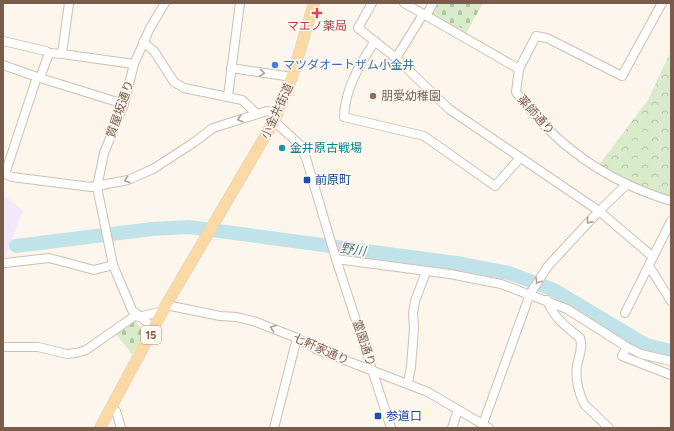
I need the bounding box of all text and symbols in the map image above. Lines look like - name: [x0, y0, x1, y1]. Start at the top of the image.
- marker: マエノ薬局: [312, 8, 322, 18]
- place label: マエノ薬局: [287, 19, 347, 33]
- place label: マツダオートザム小金井: [283, 58, 415, 72]
- marker: マツダオートザム小金井: [270, 60, 280, 70]
- one-way arrow: [259, 68, 265, 77]
- street label: 質屋坂通り: [104, 78, 136, 140]
- street label: 小金井街道: [258, 81, 296, 141]
- place label: 朋愛幼稚園: [381, 89, 441, 103]
- marker: 朋愛幼稚園: [368, 91, 378, 101]
- street label: 薬師通り: [515, 92, 557, 138]
- one-way arrow: [237, 114, 244, 122]
- place label: 金井原古戦場: [290, 141, 362, 155]
- marker: 金井原古戦場: [277, 143, 287, 153]
- place label: 前原町: [315, 173, 351, 187]
- one-way arrow: [123, 175, 130, 183]
- marker: 前原町: [302, 175, 312, 185]
- one-way arrow: [587, 217, 594, 224]
- water label: 野川: [339, 240, 369, 259]
- one-way arrow: [536, 277, 543, 284]
- street label: 霊園通り: [350, 318, 378, 368]
- one-way arrow: [270, 325, 277, 333]
- road number: 15: [141, 326, 161, 344]
- street label: 七軒家通り: [291, 330, 351, 368]
- place label: 参道口: [386, 409, 422, 423]
- marker: 参道口: [373, 411, 383, 421]

